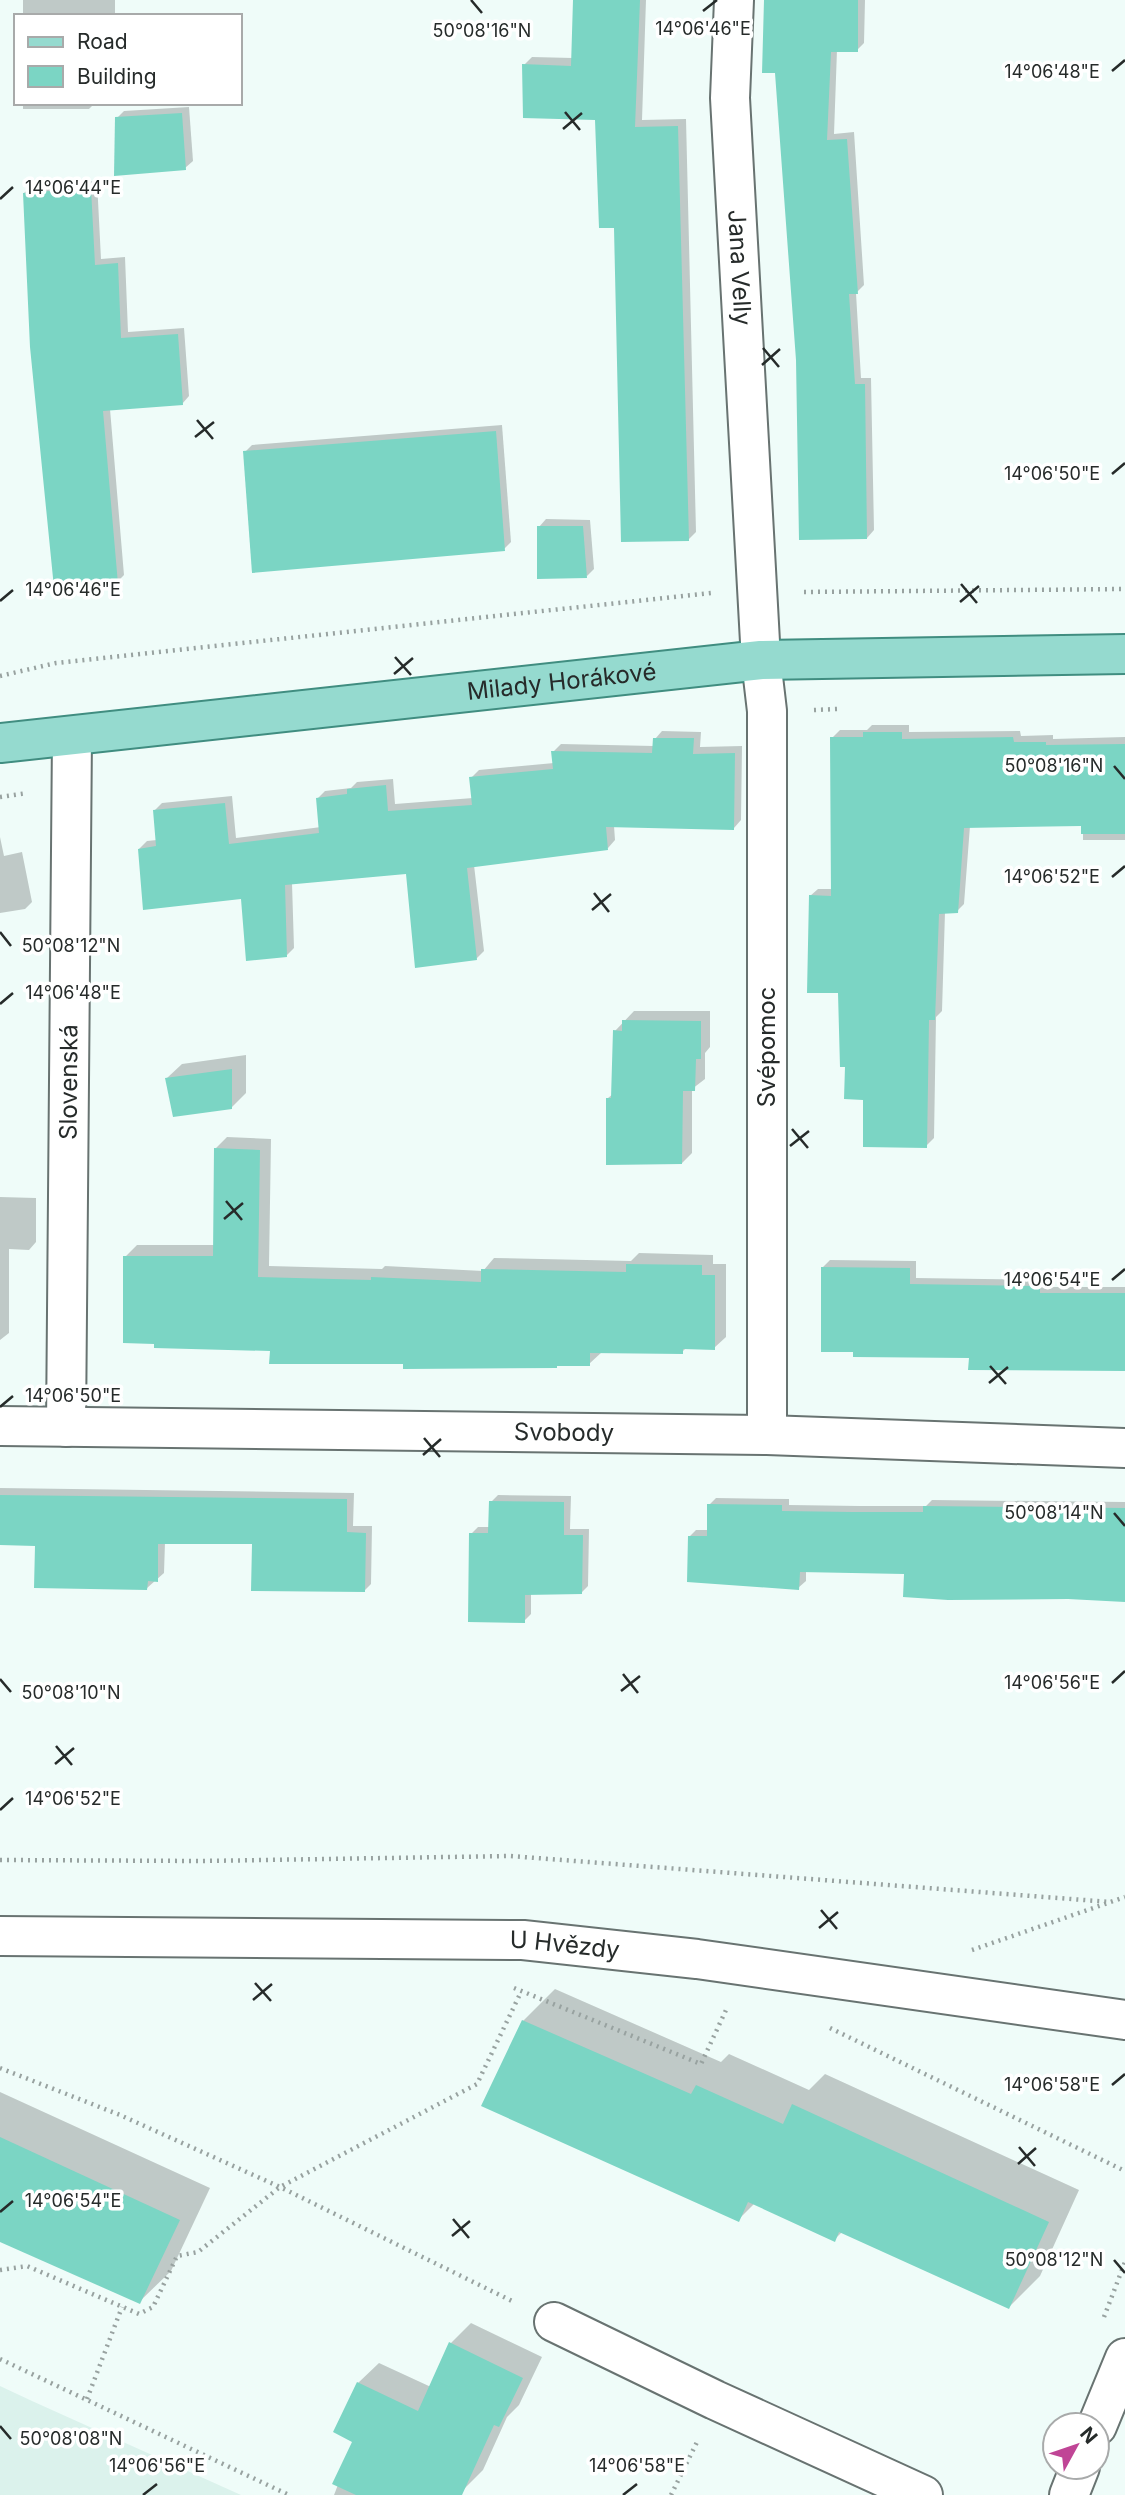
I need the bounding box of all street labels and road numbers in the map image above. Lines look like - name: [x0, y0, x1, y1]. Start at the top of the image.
- street label: Jana Velly: [722, 209, 758, 326]
- street label: Milady Horákové: [465, 657, 658, 706]
- street label: Svépomoc: [752, 987, 781, 1107]
- street label: Slovenská: [53, 1024, 83, 1140]
- street label: Svobody: [514, 1417, 614, 1447]
- street label: U Hvězdy: [510, 1925, 621, 1964]

